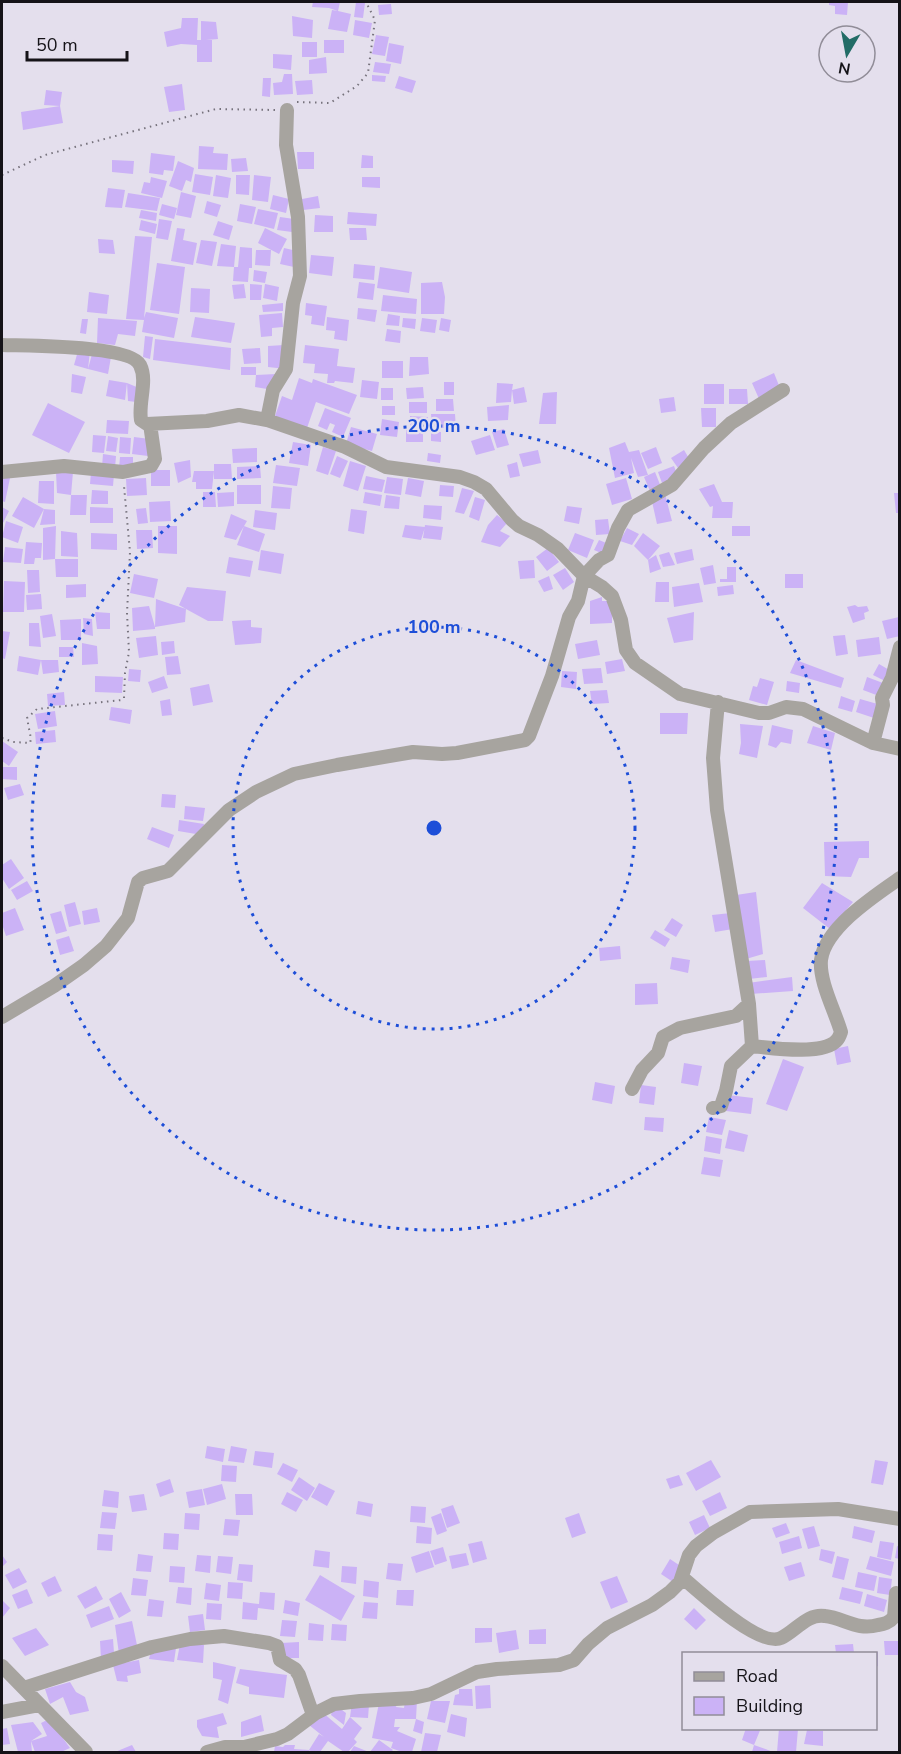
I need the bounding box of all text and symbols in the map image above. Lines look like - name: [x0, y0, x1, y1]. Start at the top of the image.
- scale bar: [27, 24, 128, 62]
- north arrow: [817, 24, 877, 84]
- text: 50 m: [36, 33, 78, 57]
- text: N: [837, 56, 852, 80]
- text: 200 m: [407, 414, 461, 438]
- text: 100 m: [407, 615, 461, 639]
- centre of rings: [424, 818, 444, 838]
- legend: [682, 1652, 877, 1730]
- text: Road: [736, 1664, 778, 1688]
- text: Building: [736, 1694, 803, 1718]

